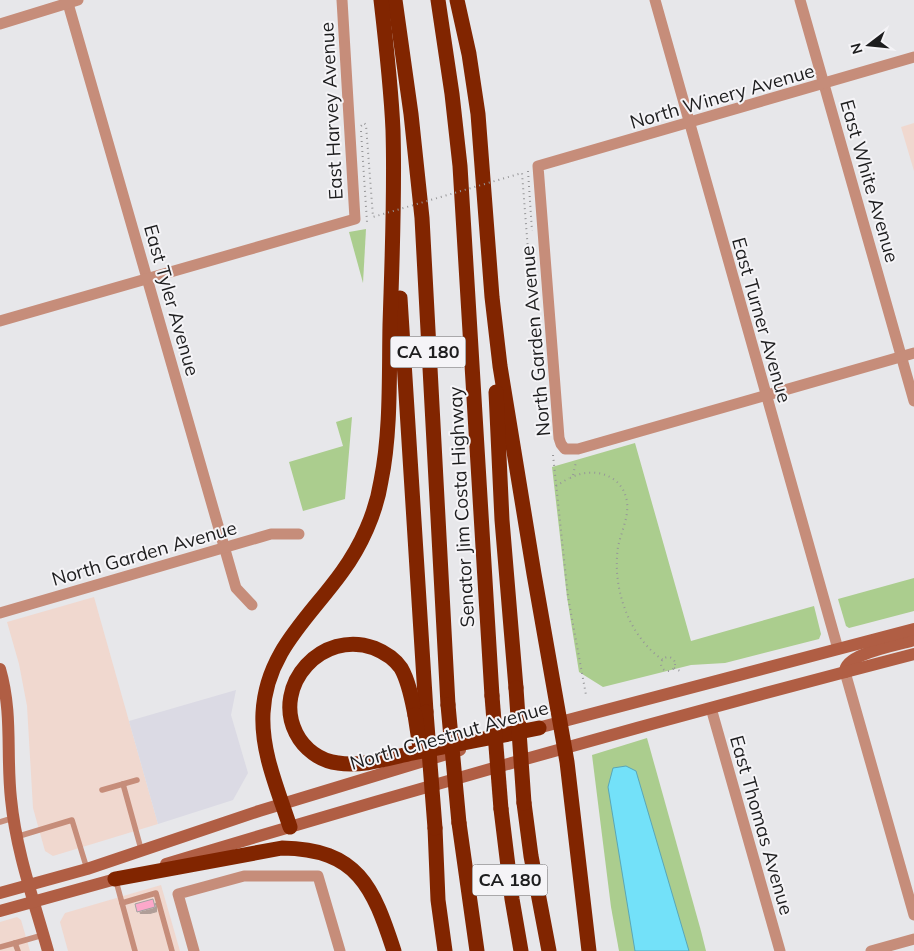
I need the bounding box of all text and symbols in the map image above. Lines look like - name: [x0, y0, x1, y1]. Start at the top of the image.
- north arrow: [844, 20, 894, 70]
- street label: East Harvey Avenue: [314, 21, 348, 201]
- text: N: [846, 41, 867, 56]
- street label: North Winery Avenue: [627, 58, 817, 134]
- street label: East White Avenue: [835, 97, 905, 265]
- street label: East Tyler Avenue: [139, 221, 205, 379]
- street label: East Turner Avenue: [727, 235, 797, 405]
- street label: North Garden Avenue: [515, 245, 555, 437]
- road number: CA 180: [390, 337, 466, 368]
- street label: Senator Jim Costa Highway: [443, 386, 479, 628]
- street label: North Garden Avenue: [49, 515, 239, 591]
- street label: North Chestnut Avenue: [347, 695, 551, 775]
- street label: East Thomas Avenue: [725, 733, 799, 917]
- road number: CA 180: [472, 864, 548, 896]

